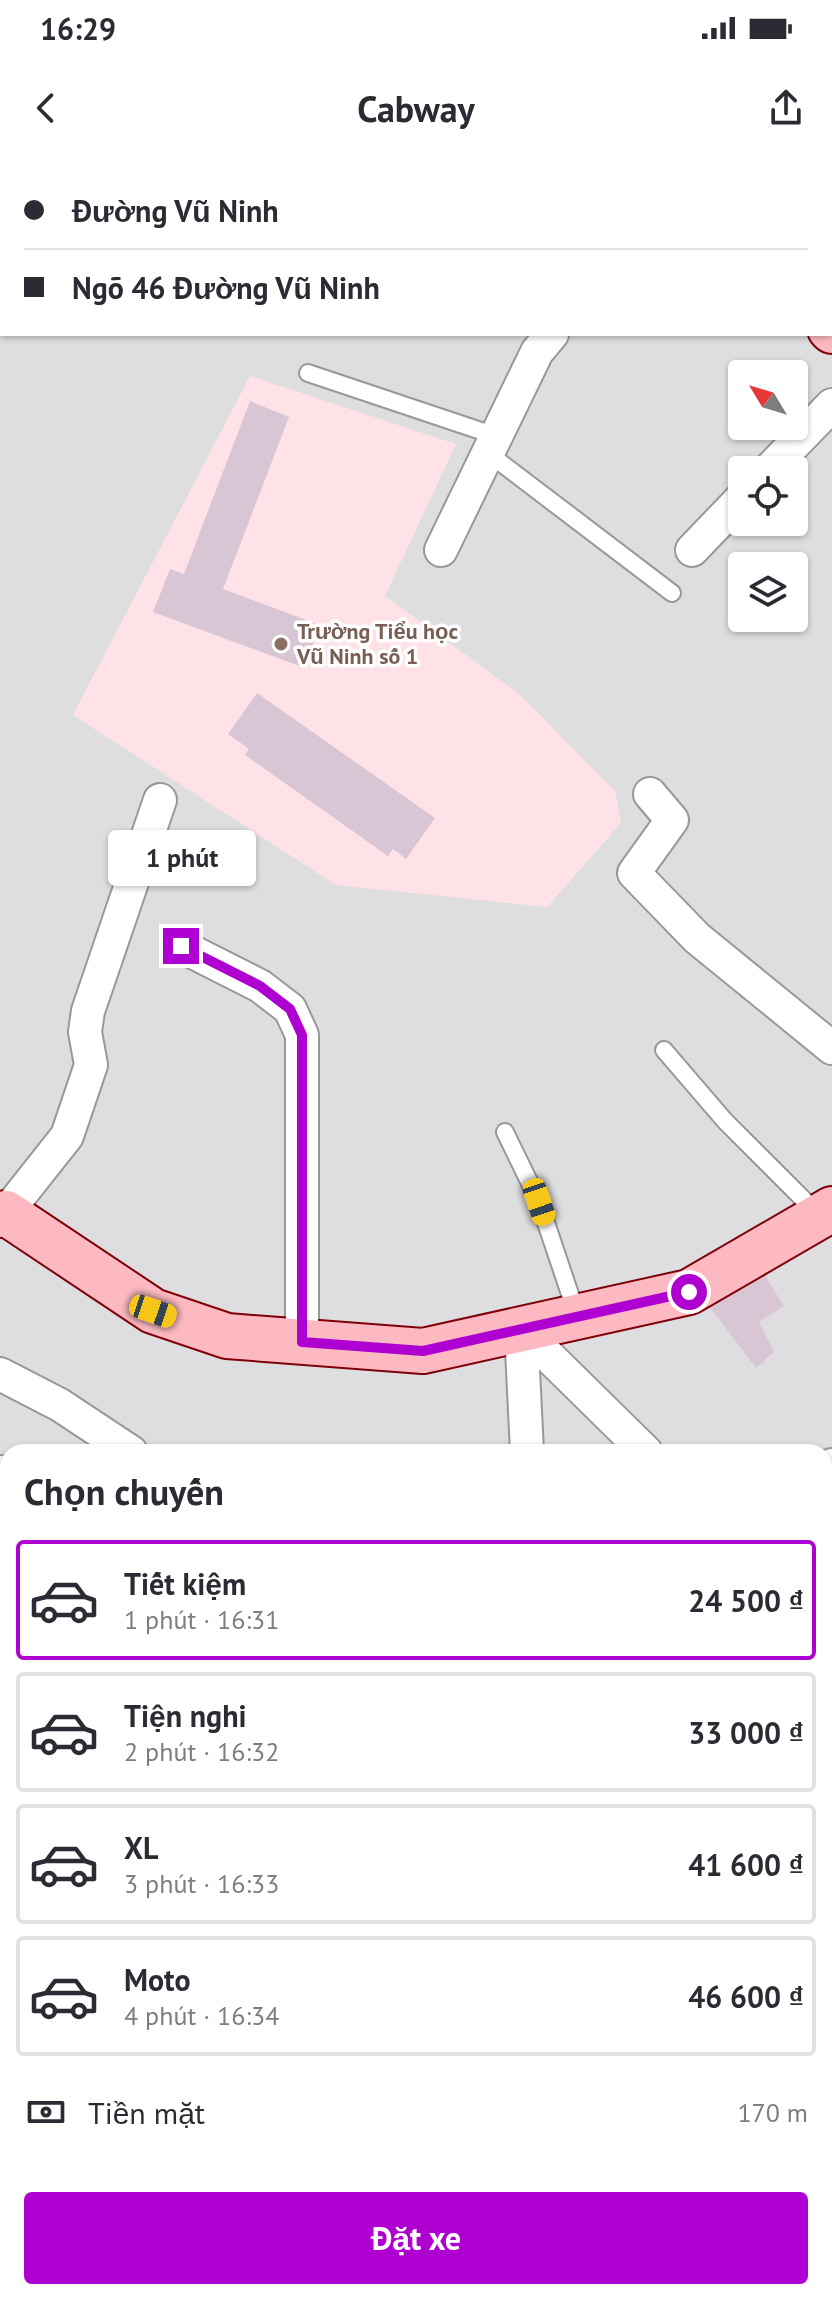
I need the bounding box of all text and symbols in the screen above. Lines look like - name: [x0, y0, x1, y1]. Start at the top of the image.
- text: 16:29: [40, 9, 116, 48]
- text: Cabway: [357, 85, 475, 132]
- icon: back: [24, 86, 68, 130]
- icon: share: [764, 86, 808, 130]
- text: Đường Vũ Ninh: [72, 191, 279, 230]
- text: Ngõ 46 Đường Vũ Ninh: [72, 268, 380, 307]
- north arrow: [728, 360, 808, 440]
- map controls: [728, 360, 808, 632]
- button: locate: [728, 456, 808, 536]
- button: layers: [728, 552, 808, 632]
- place label: Trường Tiểu học Vũ Ninh số 1: [296, 617, 459, 670]
- marker: Trường Tiểu học Vũ Ninh số 1: [272, 635, 290, 653]
- callout: 1 phút: [107, 830, 255, 886]
- text: 1 phút: [146, 841, 218, 874]
- route end: [163, 928, 199, 964]
- car: [520, 1175, 558, 1229]
- route start: [671, 1274, 707, 1310]
- car: [126, 1292, 180, 1330]
- text: Chọn chuyến: [24, 1468, 224, 1515]
- icon: car: [28, 1564, 100, 1636]
- text: Tiết kiệm: [124, 1564, 246, 1603]
- text: 24 500 ₫: [688, 1581, 804, 1620]
- text: 1 phút · 16:31: [124, 1603, 279, 1636]
- icon: car: [28, 1696, 100, 1768]
- text: Tiện nghi: [124, 1696, 247, 1735]
- text: 33 000 ₫: [688, 1713, 804, 1752]
- text: 2 phút · 16:32: [124, 1735, 279, 1768]
- icon: car: [28, 1828, 100, 1900]
- text: XL: [124, 1828, 158, 1867]
- text: 41 600 ₫: [688, 1845, 804, 1884]
- text: 3 phút · 16:33: [124, 1867, 279, 1900]
- icon: car: [28, 1960, 100, 2032]
- text: Moto: [124, 1960, 191, 1999]
- text: 46 600 ₫: [688, 1977, 804, 2016]
- text: 4 phút · 16:34: [124, 1999, 279, 2032]
- icon: cash: [24, 2090, 68, 2134]
- text: Tiền mặt: [88, 2093, 205, 2132]
- text: 170 m: [737, 2096, 808, 2129]
- button: Đặt xe: [24, 2192, 808, 2284]

